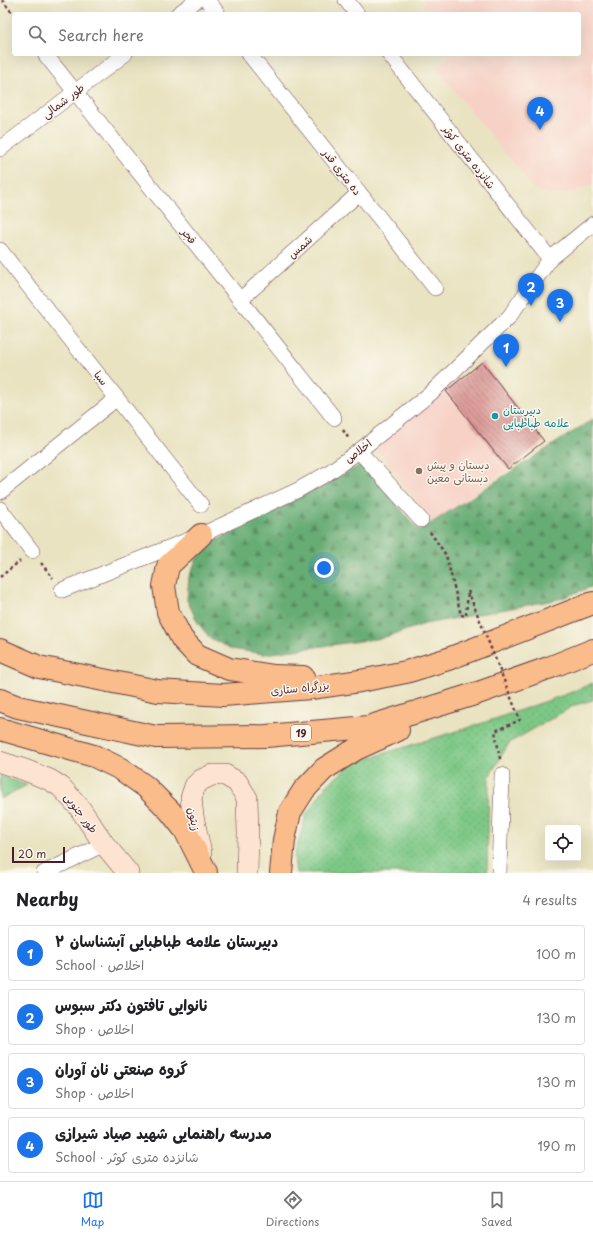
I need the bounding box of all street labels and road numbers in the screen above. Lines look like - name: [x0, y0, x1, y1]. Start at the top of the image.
- street label: طور شمالی: [38, 79, 87, 122]
- street label: شانزده متری کوثر: [438, 120, 500, 192]
- street label: ده متری قدر: [318, 144, 366, 199]
- street label: فجر: [177, 223, 201, 247]
- street label: شمس: [284, 231, 316, 262]
- street label: سبا: [90, 367, 113, 389]
- street label: اخلاص: [340, 435, 375, 467]
- street label: بزرگراه ستاری: [270, 676, 330, 699]
- road number: 19: [291, 725, 311, 741]
- street label: طور جنوبی: [60, 789, 102, 837]
- street label: زیتون: [184, 806, 205, 832]

